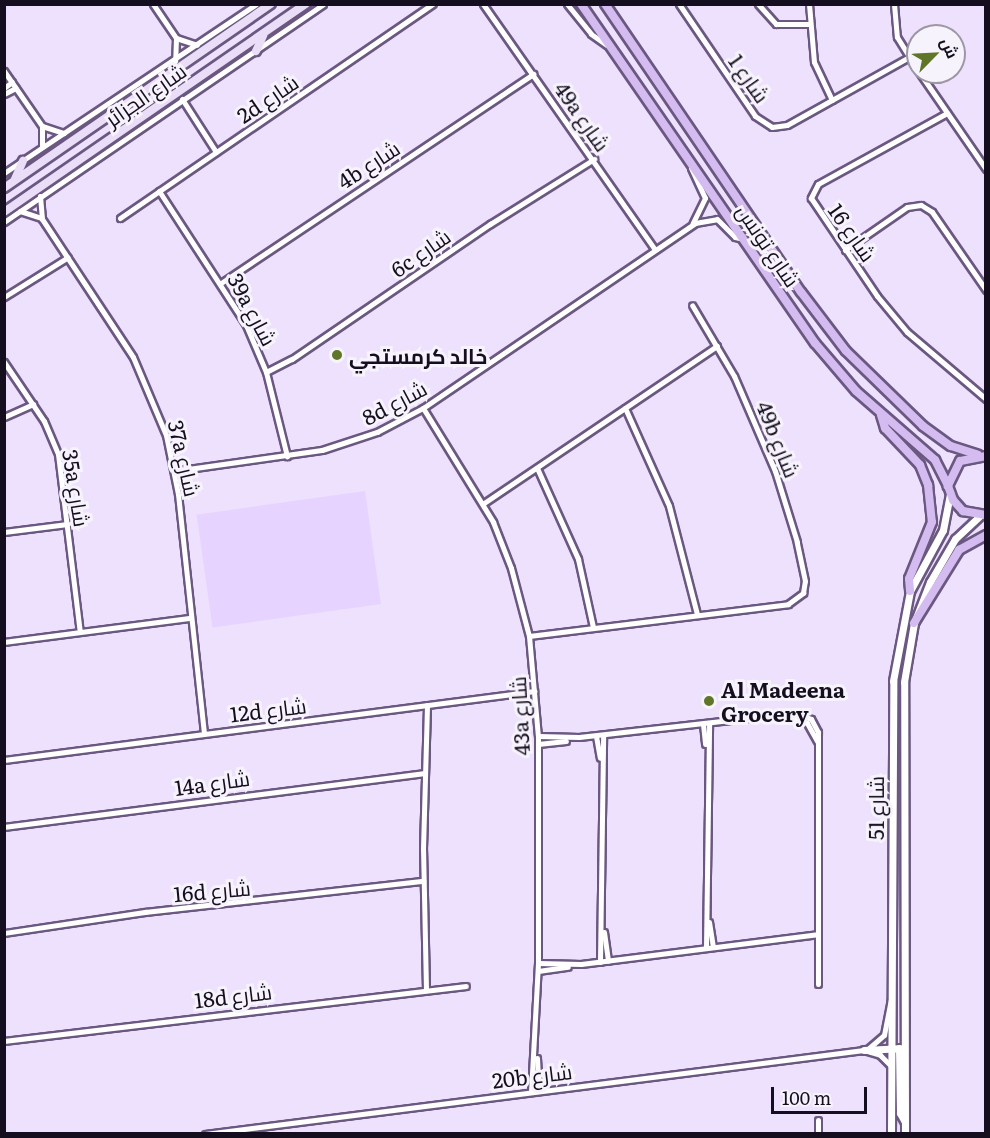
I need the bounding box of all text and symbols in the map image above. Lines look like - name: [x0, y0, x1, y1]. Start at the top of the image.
- north arrow: [906, 24, 966, 84]
- text: ش: [935, 33, 966, 62]
- street label: شارع 1: [724, 49, 776, 107]
- street label: شارع الجزائر: [100, 57, 190, 131]
- street label: 2d شارع: [232, 68, 302, 128]
- street label: 49a شارع: [550, 77, 616, 155]
- street label: 4b شارع: [332, 135, 404, 193]
- street label: شارع 16: [824, 198, 882, 266]
- street label: شارع تونس: [732, 199, 806, 291]
- street label: 6c شارع: [385, 223, 455, 281]
- street label: 39a شارع: [223, 268, 283, 350]
- place label: خالد كرمستجي: [349, 342, 487, 368]
- marker: خالد كرمستجي: [330, 348, 344, 362]
- street label: 8d شارع: [357, 375, 431, 429]
- street label: 49b شارع: [752, 397, 806, 481]
- street label: 37a شارع: [164, 417, 206, 499]
- street label: 35a شارع: [58, 447, 96, 529]
- street label: 43a شارع: [504, 676, 534, 756]
- place label: Al Madeena Grocery: [721, 676, 845, 726]
- street label: 12d شارع: [228, 692, 308, 726]
- marker: Al Madeena Grocery: [702, 694, 716, 708]
- street label: 14a شارع: [173, 764, 251, 800]
- street label: شارع 51: [862, 776, 888, 840]
- street label: 16d شارع: [172, 874, 252, 906]
- street label: 18d شارع: [193, 978, 273, 1012]
- street label: 20b شارع: [491, 1058, 573, 1092]
- scale bar: [774, 1075, 870, 1113]
- text: 100 m: [782, 1084, 831, 1111]

